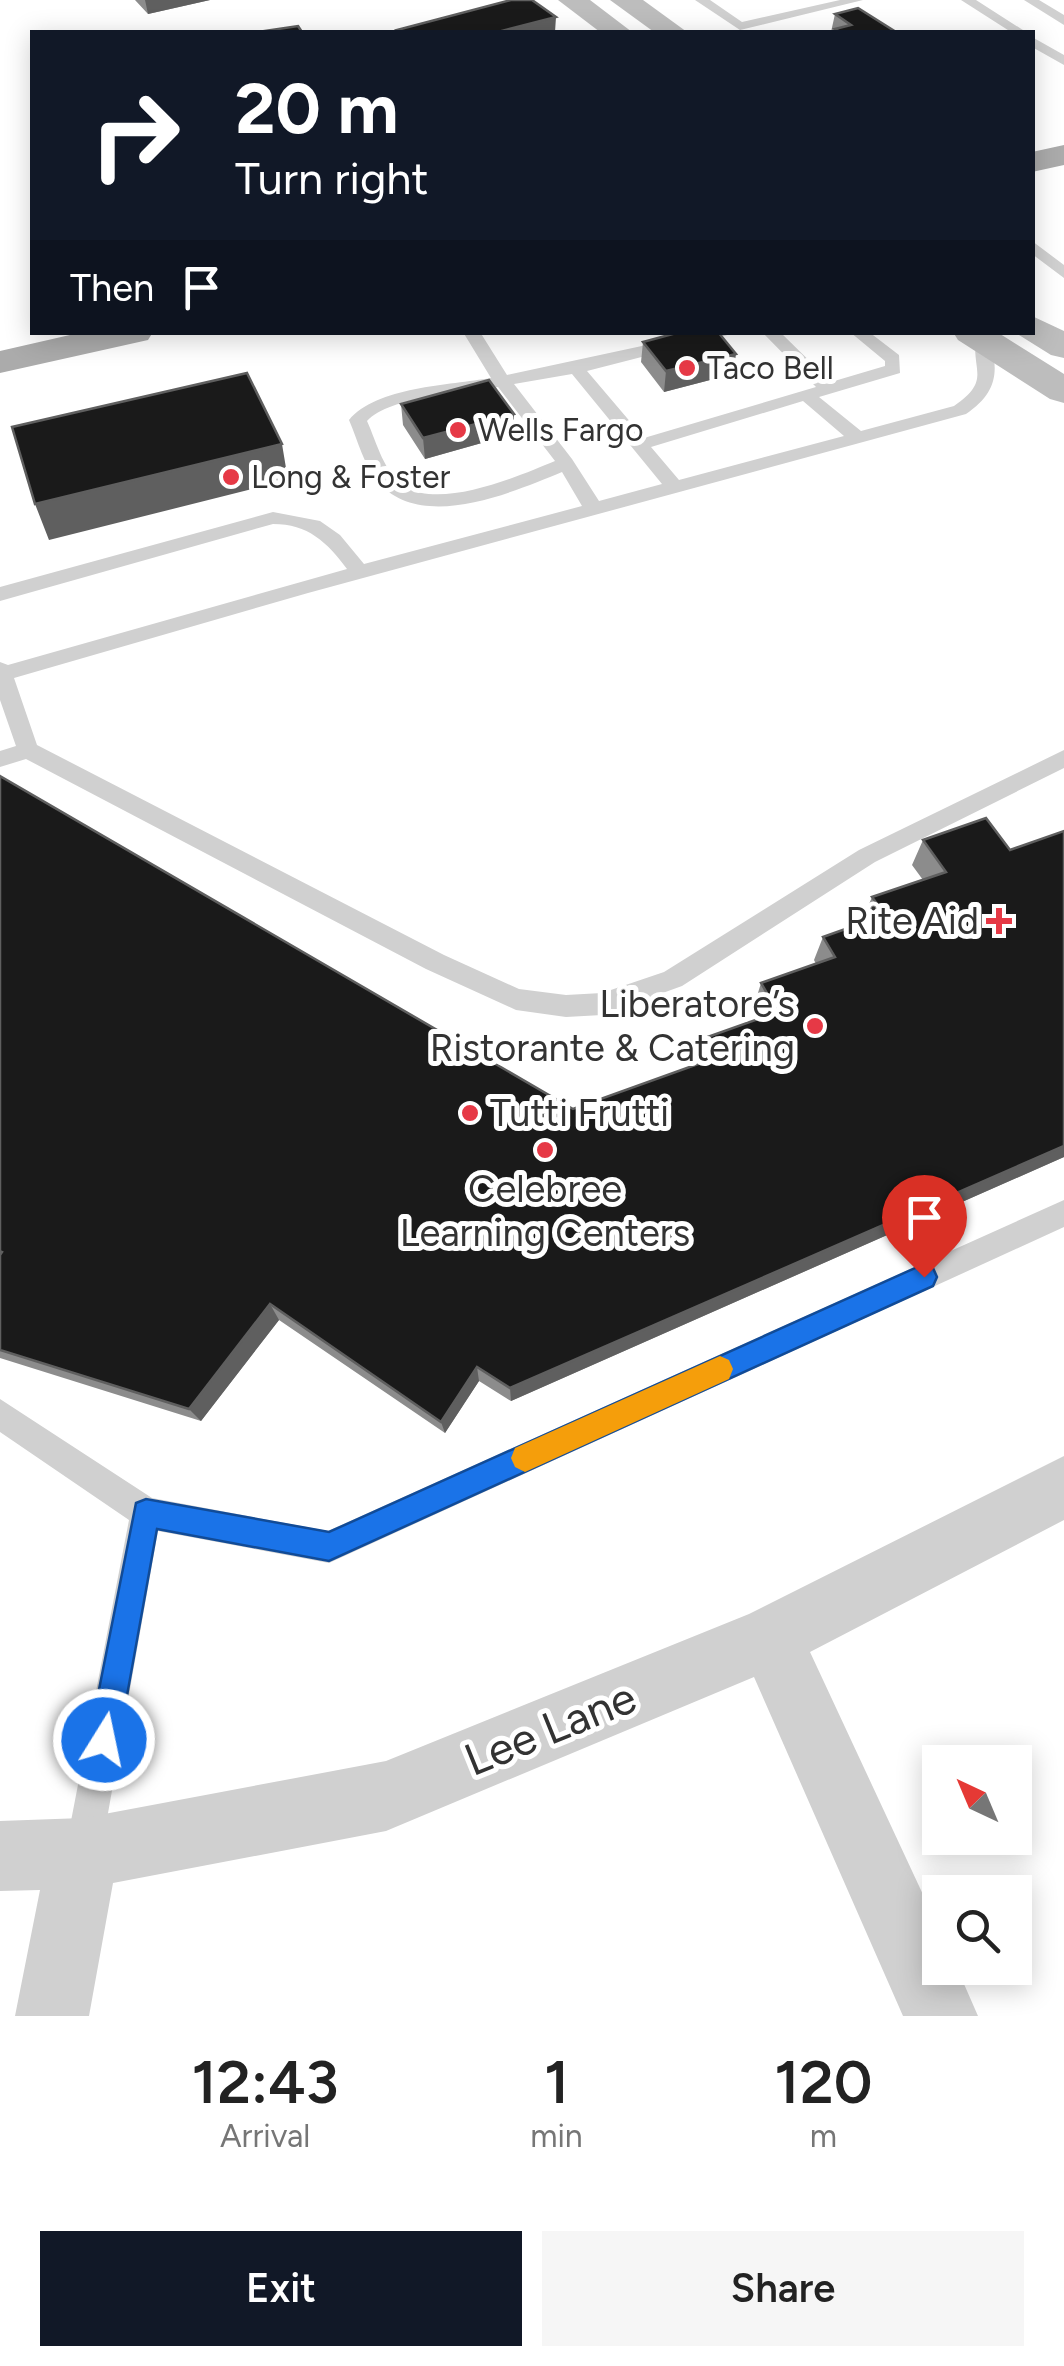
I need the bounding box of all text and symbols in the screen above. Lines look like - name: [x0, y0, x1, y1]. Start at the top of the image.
- text: 20 m: [235, 66, 399, 151]
- icon: right: [70, 70, 200, 200]
- text: Turn right: [235, 151, 428, 205]
- icon: arrive: [174, 260, 229, 315]
- text: Then: [70, 265, 154, 311]
- place label: Taco Bell: [707, 349, 834, 387]
- marker: Taco Bell: [676, 357, 698, 379]
- place label: Wells Fargo: [478, 411, 643, 449]
- marker: Wells Fargo: [447, 419, 469, 441]
- place label: Long & Foster: [251, 458, 450, 496]
- marker: Long & Foster: [220, 466, 242, 488]
- place label: Rite Aid: [845, 898, 979, 944]
- marker: Rite Aid: [988, 910, 1010, 932]
- place label: Liberatore’s Ristorante & Catering: [430, 981, 795, 1071]
- marker: Liberatore’s Ristorante & Catering: [804, 1015, 826, 1037]
- place label: Tutti Frutti: [490, 1090, 669, 1136]
- marker: Tutti Frutti: [459, 1102, 481, 1124]
- marker: Celebree Learning Centers: [534, 1139, 556, 1161]
- place label: Celebree Learning Centers: [400, 1166, 690, 1256]
- pin: [882, 1175, 967, 1278]
- icon: arrive: [897, 1190, 952, 1245]
- street label: Lee Lane: [457, 1669, 643, 1787]
- position arrow: [52, 1688, 156, 1792]
- north arrow: [922, 1745, 1032, 1855]
- map controls: [922, 1745, 1032, 1985]
- button: search: [922, 1875, 1032, 1985]
- text: 12:43: [192, 2046, 339, 2118]
- text: 1: [544, 2046, 569, 2118]
- text: 120: [774, 2046, 872, 2118]
- text: Arrival: [220, 2117, 310, 2155]
- text: min: [530, 2117, 583, 2155]
- text: m: [810, 2117, 837, 2155]
- button: Exit: [40, 2231, 522, 2346]
- button: Share: [542, 2231, 1024, 2346]

